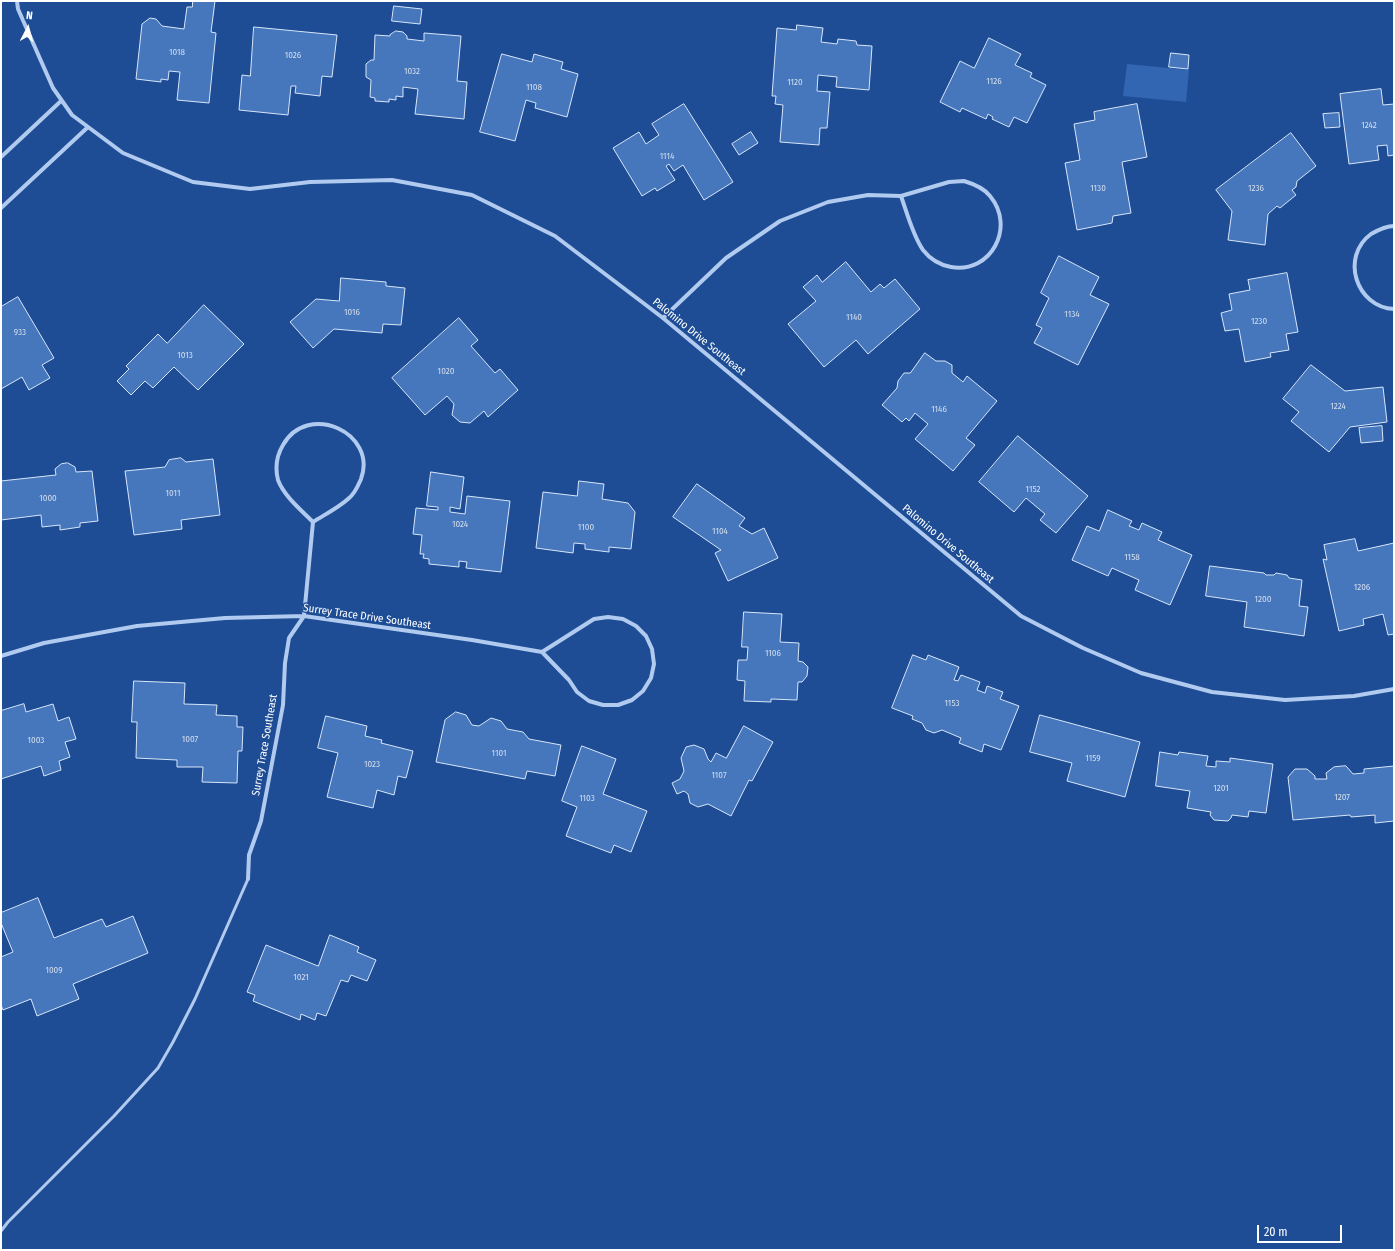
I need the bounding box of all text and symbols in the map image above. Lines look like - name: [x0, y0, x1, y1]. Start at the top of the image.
- north arrow: [8, 8, 48, 48]
- text: N: [25, 9, 33, 22]
- house number: 1018: [169, 47, 185, 57]
- house number: 1026: [285, 50, 301, 60]
- house number: 1032: [404, 66, 420, 76]
- house number: 1126: [986, 76, 1002, 86]
- house number: 1120: [787, 77, 803, 87]
- house number: 1108: [526, 82, 542, 92]
- house number: 1242: [1361, 120, 1377, 130]
- house number: 1114: [660, 151, 674, 161]
- house number: 1130: [1090, 183, 1106, 193]
- house number: 1236: [1248, 183, 1264, 193]
- street label: Palomino Drive Southeast: [650, 295, 748, 379]
- house number: 1016: [344, 307, 360, 317]
- house number: 1134: [1064, 309, 1080, 319]
- house number: 1140: [846, 312, 862, 322]
- house number: 1230: [1251, 316, 1267, 326]
- house number: 933: [14, 327, 26, 337]
- house number: 1013: [177, 350, 193, 360]
- house number: 1020: [438, 366, 454, 376]
- house number: 1224: [1330, 401, 1346, 411]
- house number: 1146: [931, 404, 947, 414]
- house number: 1152: [1026, 484, 1040, 494]
- house number: 1011: [166, 488, 180, 498]
- house number: 1000: [39, 493, 57, 503]
- street label: Palomino Drive Southeast: [899, 502, 997, 586]
- house number: 1024: [452, 519, 468, 529]
- house number: 1100: [578, 522, 594, 532]
- house number: 1104: [712, 526, 728, 536]
- house number: 1158: [1124, 552, 1140, 562]
- house number: 1206: [1354, 582, 1370, 592]
- house number: 1200: [1255, 594, 1271, 604]
- street label: Surrey Trace Drive Southeast: [302, 601, 432, 633]
- house number: 1106: [765, 648, 781, 658]
- street label: Surrey Trace Southeast: [250, 693, 280, 797]
- house number: 1153: [944, 698, 960, 708]
- house number: 1007: [182, 734, 198, 744]
- house number: 1003: [28, 735, 44, 745]
- house number: 1101: [492, 748, 506, 758]
- house number: 1159: [1085, 753, 1101, 763]
- house number: 1023: [364, 759, 380, 769]
- house number: 1107: [711, 770, 727, 780]
- house number: 1201: [1213, 783, 1229, 793]
- house number: 1207: [1334, 792, 1350, 802]
- house number: 1103: [579, 793, 595, 803]
- house number: 1009: [45, 965, 63, 975]
- house number: 1021: [293, 972, 309, 982]
- scale bar: [1259, 1217, 1344, 1243]
- text: 20 m: [1264, 1225, 1288, 1239]

